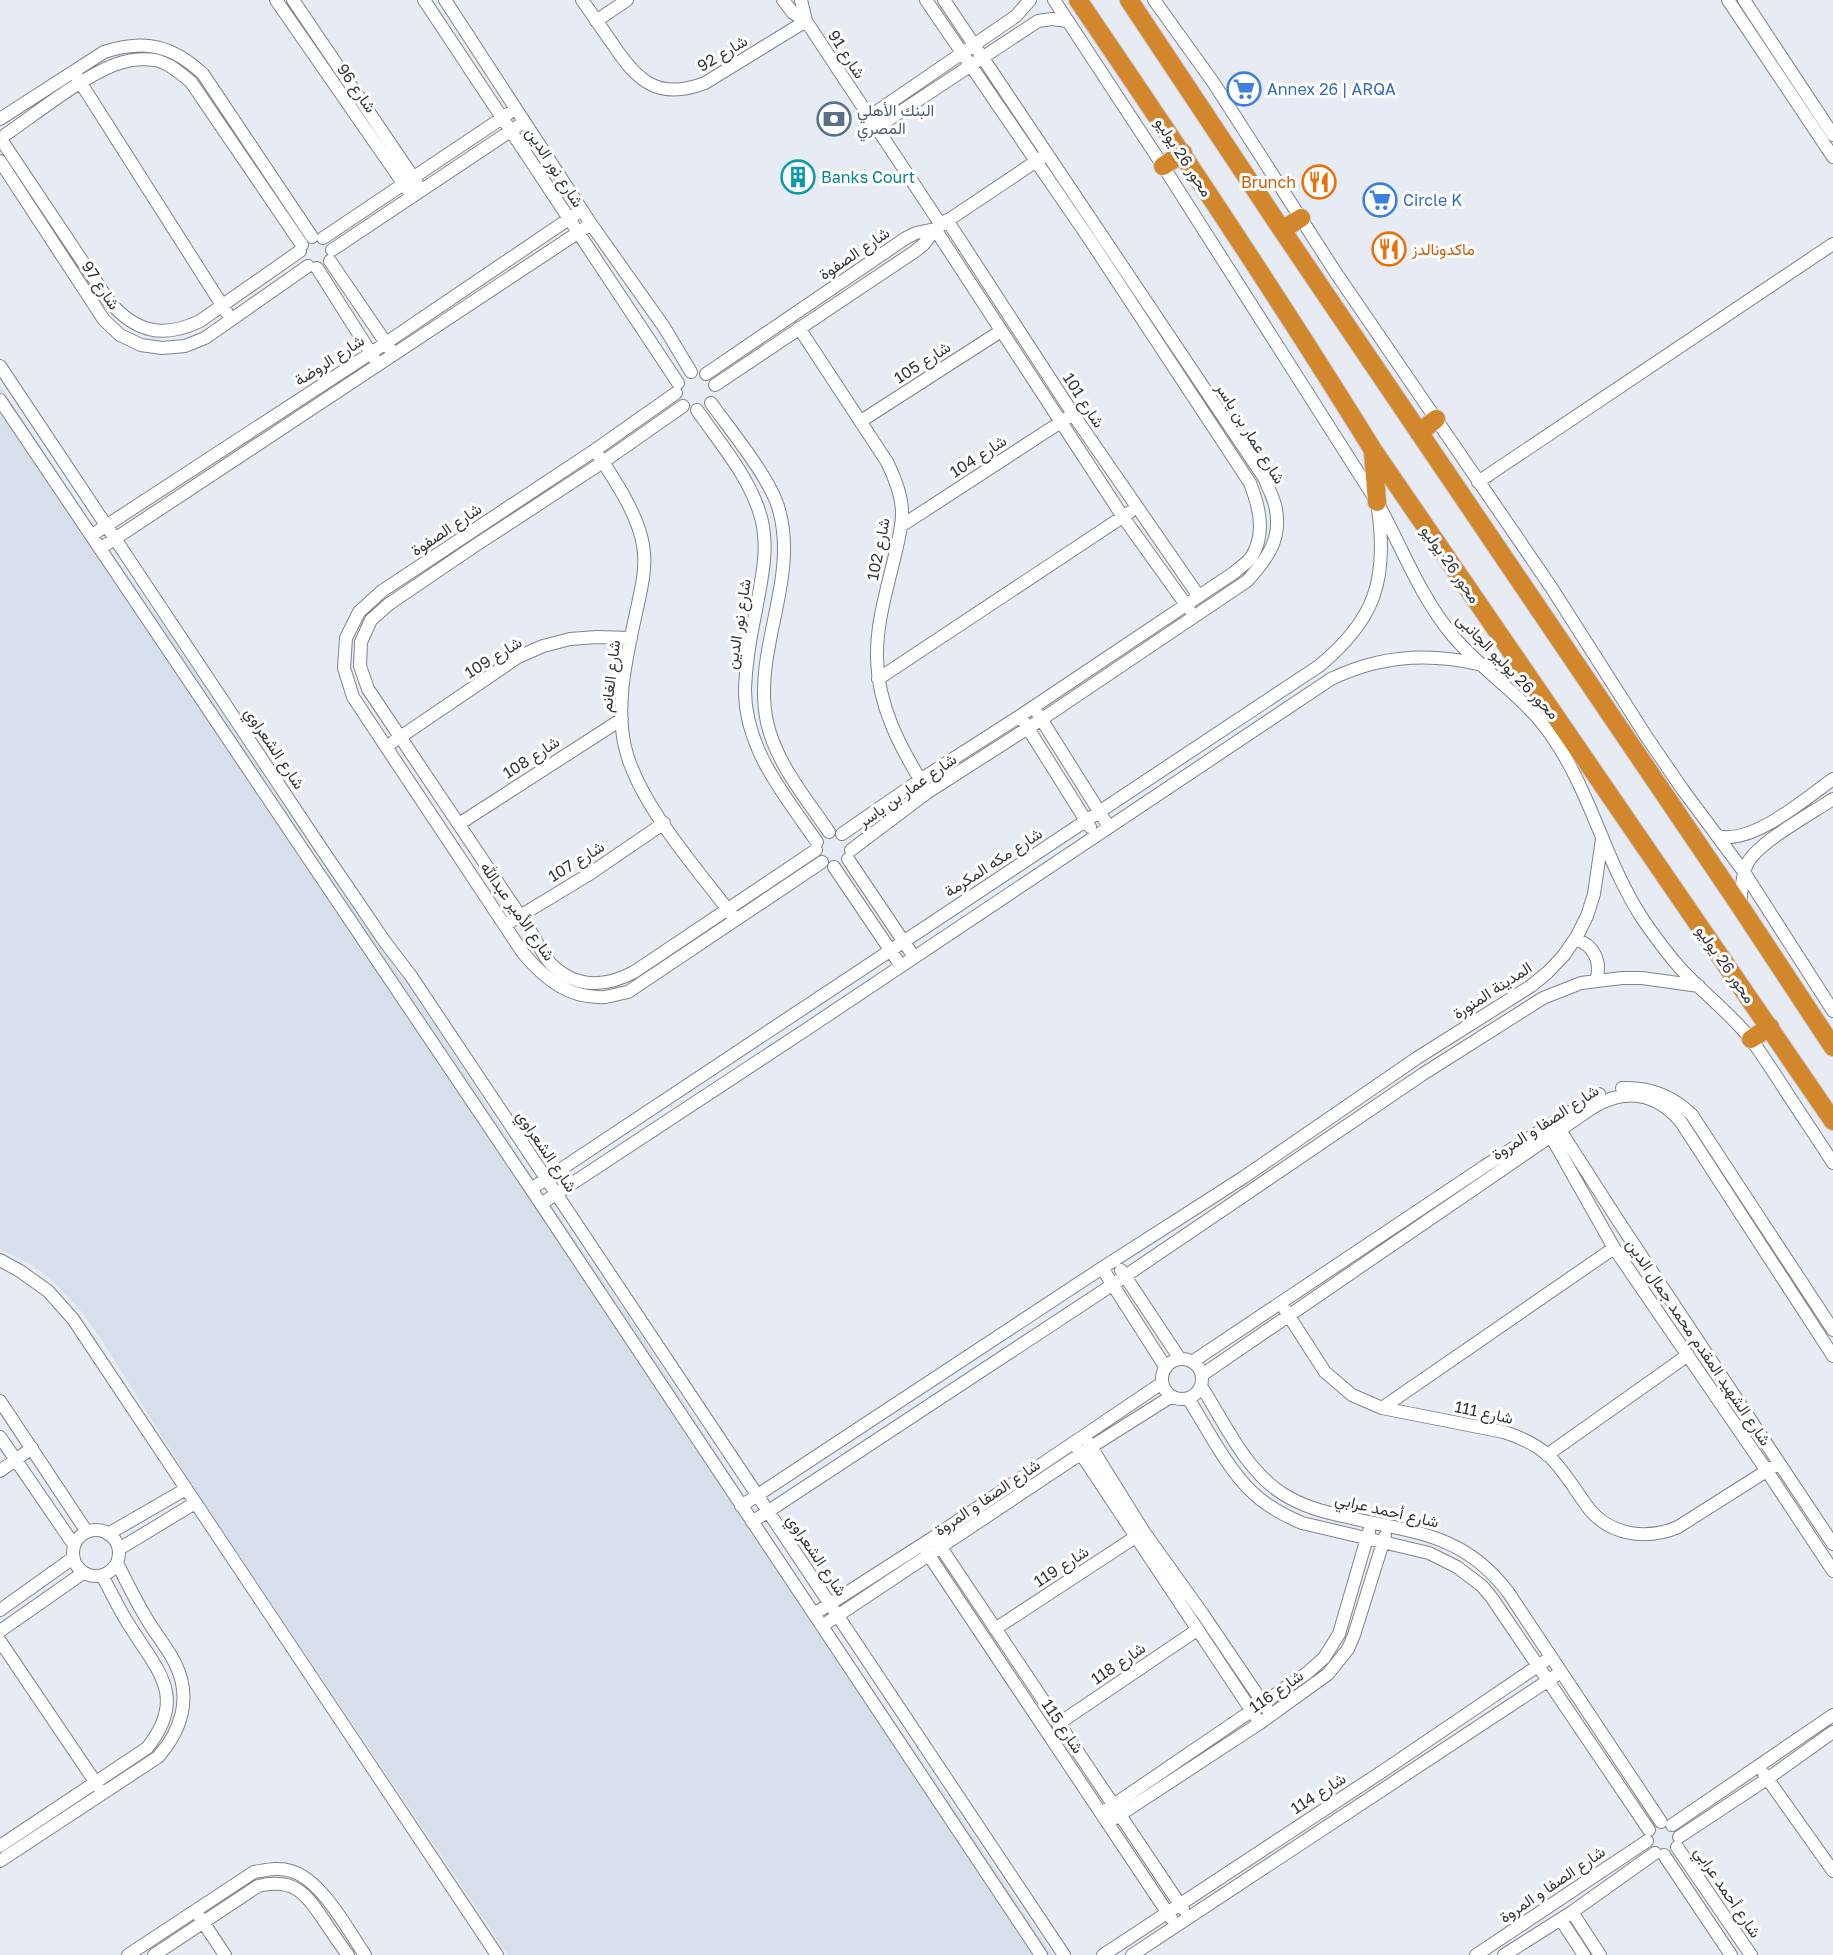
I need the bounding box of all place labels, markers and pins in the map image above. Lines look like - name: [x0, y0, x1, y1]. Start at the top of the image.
- supermarket icon: Annex 26 | ARQA: [1226, 71, 1262, 107]
- place label: Annex 26 | ARQA: [1267, 79, 1396, 99]
- place label: البنك الأهلي المصري: [857, 100, 934, 142]
- bank icon: البنك الأهلي المصري: [816, 101, 852, 137]
- building icon: Banks Court: [780, 159, 816, 195]
- restaurant icon: Brunch: [1301, 164, 1337, 200]
- place label: Banks Court: [821, 167, 915, 187]
- place label: Brunch: [1241, 172, 1296, 192]
- supermarket icon: Circle K: [1362, 182, 1398, 218]
- place label: Circle K: [1403, 190, 1462, 210]
- restaurant icon: ماكدونالدز: [1371, 231, 1407, 267]
- place label: ماكدونالدز: [1411, 239, 1475, 260]

